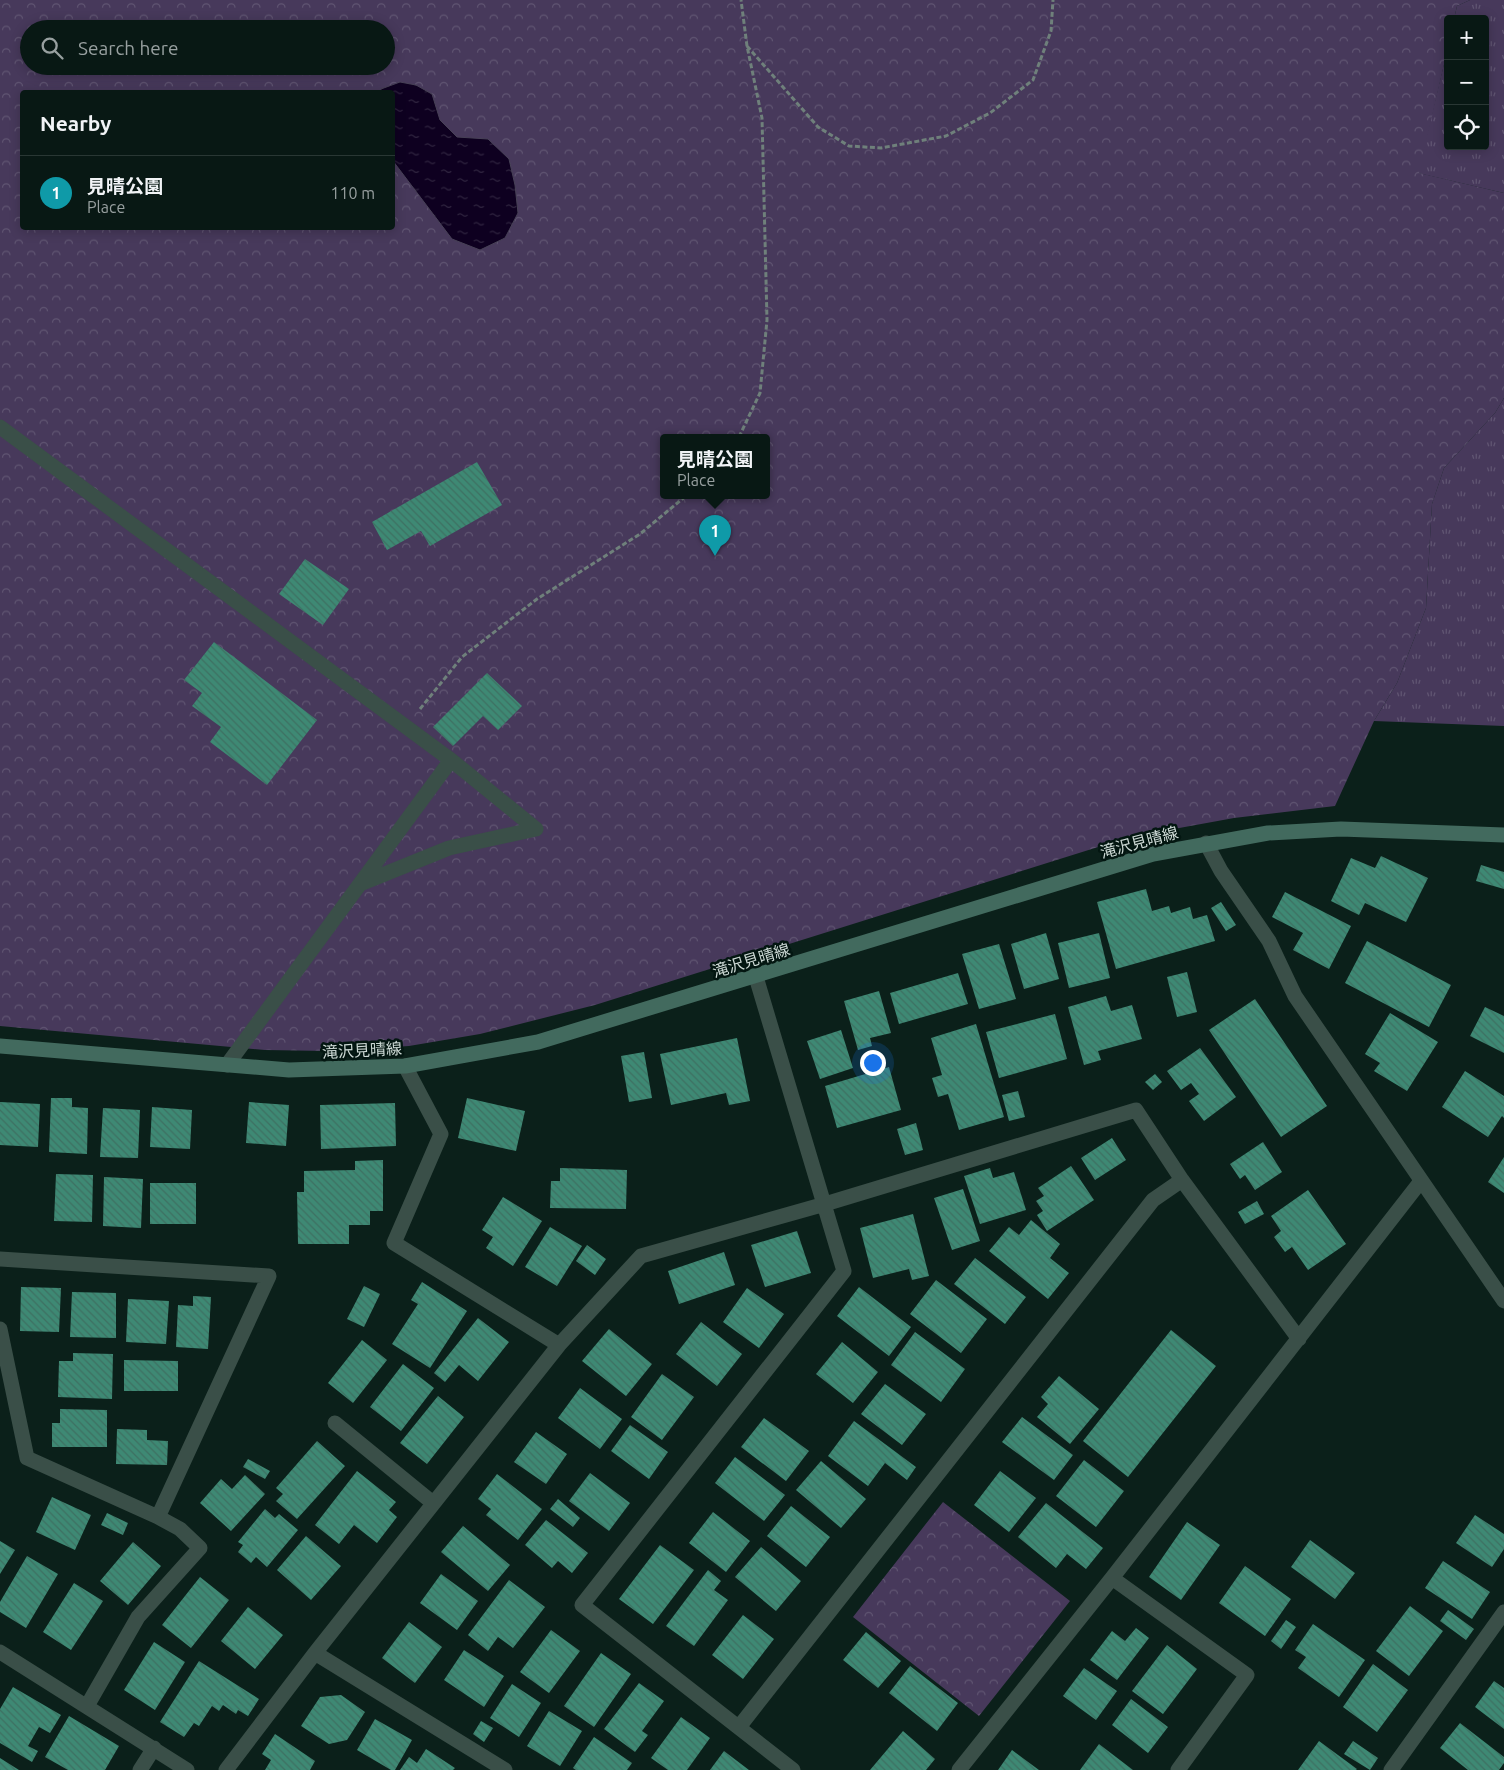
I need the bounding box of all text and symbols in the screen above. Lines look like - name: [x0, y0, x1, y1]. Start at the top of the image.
- map controls: [1444, 15, 1489, 150]
- button: +: [1444, 15, 1489, 60]
- search box: [20, 20, 395, 75]
- icon: search: [38, 34, 66, 62]
- text: Search here: [78, 37, 178, 59]
- button: −: [1444, 60, 1489, 105]
- button: locate: [1444, 105, 1489, 150]
- text: Nearby: [40, 111, 111, 135]
- text: 見晴公園: [87, 175, 163, 197]
- text: 1: [51, 184, 61, 202]
- text: 110 m: [330, 184, 375, 202]
- text: Place: [87, 198, 125, 216]
- popup: [660, 434, 770, 499]
- text: 見晴公園: [677, 448, 753, 470]
- text: Place: [677, 471, 715, 489]
- pin: 1: [699, 515, 731, 556]
- street label: 滝沢見晴線: [1098, 823, 1180, 861]
- street label: 滝沢見晴線: [710, 940, 792, 980]
- street label: 滝沢見晴線: [322, 1039, 402, 1061]
- your location: [860, 1050, 886, 1076]

